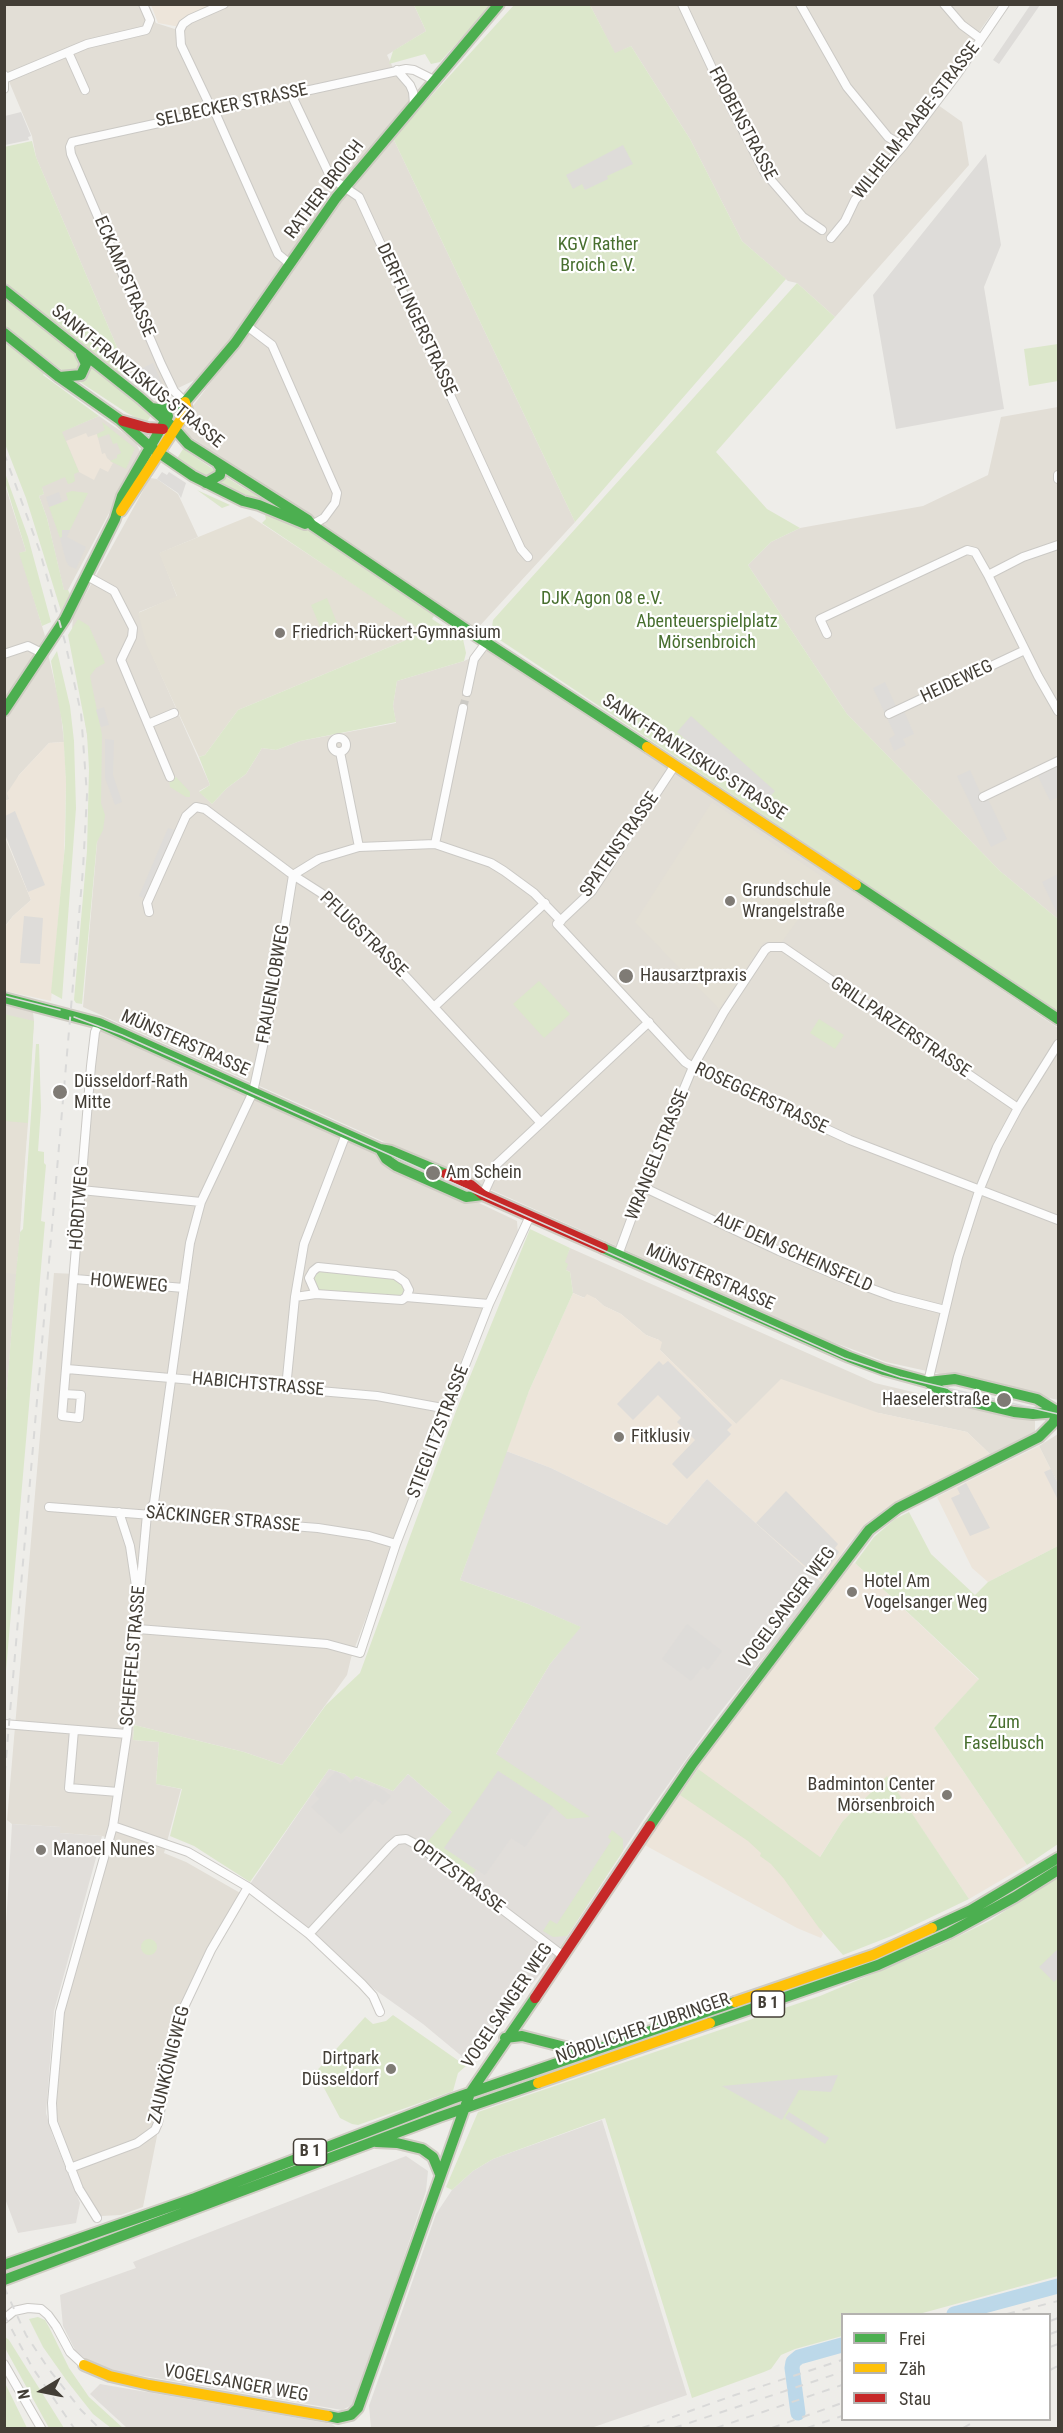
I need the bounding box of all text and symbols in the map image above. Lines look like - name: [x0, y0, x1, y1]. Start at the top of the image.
- street label: WILHELM-RAABE-STRASSE: [849, 38, 985, 204]
- street label: FROBENSTRASSE: [703, 64, 781, 184]
- street label: SELBECKER STRASSE: [154, 79, 310, 133]
- street label: RATHER BROICH: [281, 136, 369, 244]
- street label: ECKAMPSTRASSE: [89, 213, 159, 341]
- park label: KGV Rather Broich e.V.: [558, 234, 638, 276]
- street label: DERFFLINGERSTRASSE: [371, 240, 461, 400]
- street label: SANKT-FRANZISKUS-STRASSE: [46, 301, 228, 453]
- park label: DJK Agon 08 e.V.: [541, 588, 663, 610]
- park label: Abenteuerspielplatz Mörsenbroich: [636, 611, 778, 654]
- place label: Friedrich-Rückert-Gymnasium: [292, 622, 501, 644]
- marker: Friedrich-Rückert-Gymnasium: [273, 626, 287, 640]
- street label: HEIDEWEG: [917, 656, 997, 708]
- street label: SANKT-FRANZISKUS-STRASSE: [598, 690, 790, 826]
- street label: SPATENSTRASSE: [576, 788, 664, 902]
- place label: Grundschule Wrangelstraße: [742, 880, 845, 922]
- street label: PFLUGSTRASSE: [315, 888, 411, 982]
- marker: Grundschule Wrangelstraße: [723, 894, 737, 908]
- street label: FRAUENLOBWEG: [253, 923, 295, 1045]
- place label: Hausarztpraxis: [640, 965, 747, 987]
- marker: Hausarztpraxis: [617, 967, 635, 985]
- street label: GRILLPARZERSTRASSE: [826, 973, 974, 1083]
- street label: MÜNSTERSTRASSE: [117, 1006, 253, 1082]
- street label: ROSEGGERSTRASSE: [691, 1059, 831, 1139]
- place label: Düsseldorf-Rath Mitte: [74, 1071, 188, 1114]
- marker: Düsseldorf-Rath Mitte: [51, 1083, 69, 1101]
- street label: WRANGELSTRASSE: [622, 1086, 694, 1224]
- place label: Am Schein: [446, 1162, 522, 1184]
- marker: Am Schein: [424, 1164, 442, 1182]
- street label: HÖRDTWEG: [66, 1165, 94, 1251]
- street label: AUF DEM SCHEINSFELD: [710, 1208, 876, 1298]
- street label: MÜNSTERSTRASSE: [642, 1240, 778, 1316]
- street label: HOWEWEG: [89, 1270, 169, 1298]
- street label: STIEGLITZSTRASSE: [404, 1362, 474, 1502]
- street label: HABICHTSTRASSE: [191, 1368, 325, 1402]
- place label: Haeselerstraße: [882, 1389, 990, 1411]
- marker: Haeselerstraße: [995, 1391, 1013, 1409]
- place label: Fitklusiv: [631, 1426, 690, 1448]
- marker: Fitklusiv: [612, 1430, 626, 1444]
- street label: SÄCKINGER STRASSE: [145, 1502, 301, 1538]
- street label: VOGELSANGER WEG: [735, 1543, 841, 1673]
- place label: Hotel Am Vogelsanger Weg: [864, 1571, 987, 1614]
- street label: SCHEFFELSTRASSE: [117, 1585, 151, 1727]
- marker: Hotel Am Vogelsanger Weg: [845, 1585, 859, 1599]
- park label: Zum Faselbusch: [964, 1712, 1044, 1754]
- place label: Badminton Center Mörsenbroich: [808, 1774, 935, 1816]
- marker: Badminton Center Mörsenbroich: [940, 1788, 954, 1802]
- street label: OPITZSTRASSE: [408, 1835, 508, 1919]
- place label: Manoel Nunes: [53, 1839, 155, 1861]
- marker: Manoel Nunes: [34, 1843, 48, 1857]
- street label: VOGELSANGER WEG: [458, 1939, 558, 2073]
- street label: NÖRDLICHER ZUBRINGER: [553, 1989, 733, 2069]
- road number: B 1: [752, 1991, 784, 2017]
- street label: ZAUNKÖNIGWEG: [145, 2004, 195, 2126]
- place label: Dirtpark Düsseldorf: [302, 2048, 379, 2090]
- marker: Dirtpark Düsseldorf: [384, 2062, 398, 2076]
- road number: B 1: [294, 2139, 326, 2165]
- legend: [841, 2313, 1051, 2421]
- text: Frei: [899, 2328, 925, 2349]
- text: Zäh: [899, 2358, 926, 2379]
- north arrow: [12, 2361, 72, 2421]
- street label: VOGELSANGER WEG: [162, 2361, 310, 2407]
- text: N: [14, 2388, 34, 2401]
- text: Stau: [899, 2388, 931, 2409]

